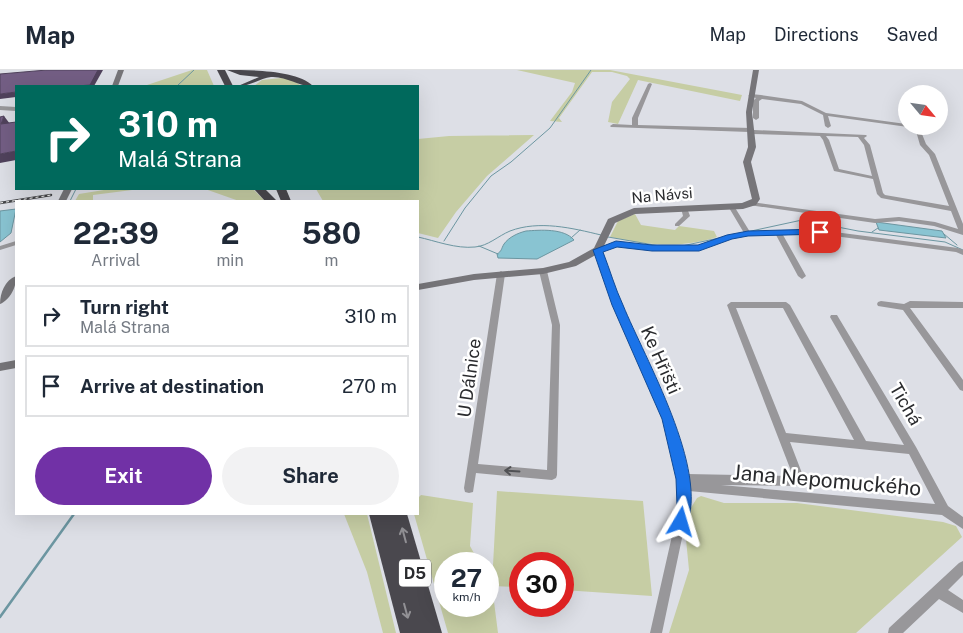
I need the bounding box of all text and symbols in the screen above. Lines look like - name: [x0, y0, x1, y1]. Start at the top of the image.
- text: Map: [25, 21, 75, 49]
- text: Map: [709, 24, 746, 45]
- text: Directions: [774, 24, 859, 45]
- text: Saved: [887, 24, 938, 45]
- north arrow: [898, 85, 948, 135]
- map controls: [898, 85, 948, 135]
- text: 310 m: [118, 104, 218, 145]
- icon: right: [35, 105, 100, 170]
- text: Malá Strana: [118, 146, 242, 172]
- street label: Na Návsi: [631, 184, 693, 206]
- pin: [799, 211, 841, 253]
- text: 22:39: [73, 215, 159, 251]
- text: 2: [221, 215, 240, 251]
- text: 580: [301, 215, 361, 251]
- icon: arrive: [806, 218, 834, 246]
- text: Arrival: [91, 251, 140, 270]
- text: min: [217, 251, 244, 270]
- text: m: [324, 251, 338, 270]
- text: Turn right: [80, 296, 169, 318]
- icon: right: [37, 302, 65, 330]
- text: 310 m: [345, 305, 397, 327]
- text: Malá Strana: [80, 318, 170, 337]
- street label: Ke Hřišti: [637, 323, 685, 397]
- street label: U Dálnice: [453, 337, 485, 419]
- icon: arrive: [37, 372, 65, 400]
- text: Arrive at destination: [80, 375, 264, 397]
- text: 270 m: [342, 375, 397, 397]
- street label: Tichá: [886, 379, 926, 429]
- button: Exit: [35, 447, 212, 505]
- button: Share: [222, 447, 399, 505]
- street label: Jana Nepomuckého: [732, 459, 922, 501]
- one-way arrow: [504, 467, 520, 476]
- position arrow: [654, 495, 706, 547]
- one-way arrow: [399, 528, 409, 544]
- speed limit sign: 30: [509, 552, 574, 617]
- road number: D5: [399, 559, 431, 586]
- text: 27: [451, 563, 482, 593]
- text: km/h: [452, 590, 481, 604]
- one-way arrow: [402, 603, 411, 619]

